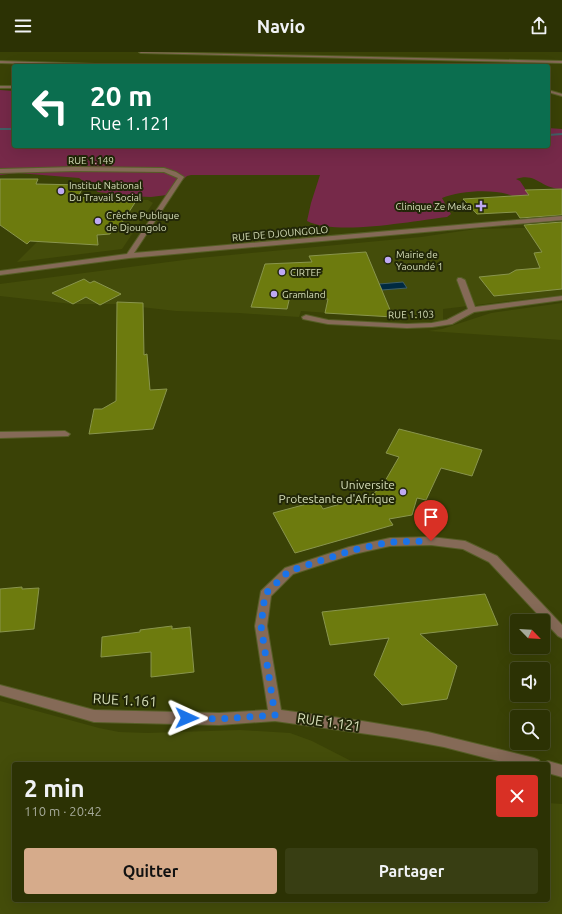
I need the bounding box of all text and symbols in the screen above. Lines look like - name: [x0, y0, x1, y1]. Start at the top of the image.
- icon: menu: [12, 15, 34, 37]
- icon: share: [528, 15, 550, 37]
- text: Navio: [257, 16, 305, 36]
- icon: left: [24, 80, 76, 132]
- text: 20 m: [90, 80, 152, 111]
- text: Rue 1.121: [90, 113, 171, 133]
- street label: RUE 1.149: [68, 155, 114, 166]
- place label: Institut National Du Travail Social: [69, 180, 142, 203]
- marker: Institut National Du Travail Social: [56, 186, 66, 196]
- marker: Clinique Ze Meka: [475, 200, 487, 212]
- place label: Clinique Ze Meka: [395, 201, 472, 212]
- place label: Crêche Publique de Djoungolo: [106, 210, 179, 233]
- marker: Crêche Publique de Djoungolo: [93, 216, 103, 226]
- street label: RUE DE DJOUNGOLO: [232, 224, 329, 243]
- place label: Mairie de Yaoundé 1: [396, 249, 443, 272]
- marker: Mairie de Yaoundé 1: [383, 255, 393, 265]
- marker: CIRTEF: [277, 267, 287, 277]
- place label: CIRTEF: [290, 267, 321, 278]
- marker: Gramland: [269, 289, 279, 299]
- place label: Gramland: [282, 289, 326, 300]
- street label: RUE 1.103: [388, 309, 434, 320]
- place label: Universite Protestante d'Afrique: [279, 478, 395, 505]
- marker: Universite Protestante d'Afrique: [398, 487, 408, 497]
- pin: [414, 500, 448, 541]
- icon: arrive: [420, 506, 442, 528]
- north arrow: [510, 614, 550, 654]
- map controls: [510, 614, 550, 750]
- button: sound: [510, 662, 550, 702]
- street label: RUE 1.161: [92, 690, 158, 710]
- position arrow: [166, 697, 208, 739]
- street label: RUE 1.121: [296, 710, 362, 734]
- button: search: [510, 710, 550, 750]
- text: 2 min: [24, 775, 85, 802]
- button: close: [496, 775, 538, 817]
- text: 110 m · 20:42: [24, 804, 102, 818]
- button: Quitter: [24, 848, 277, 894]
- button: Partager: [285, 848, 538, 894]

